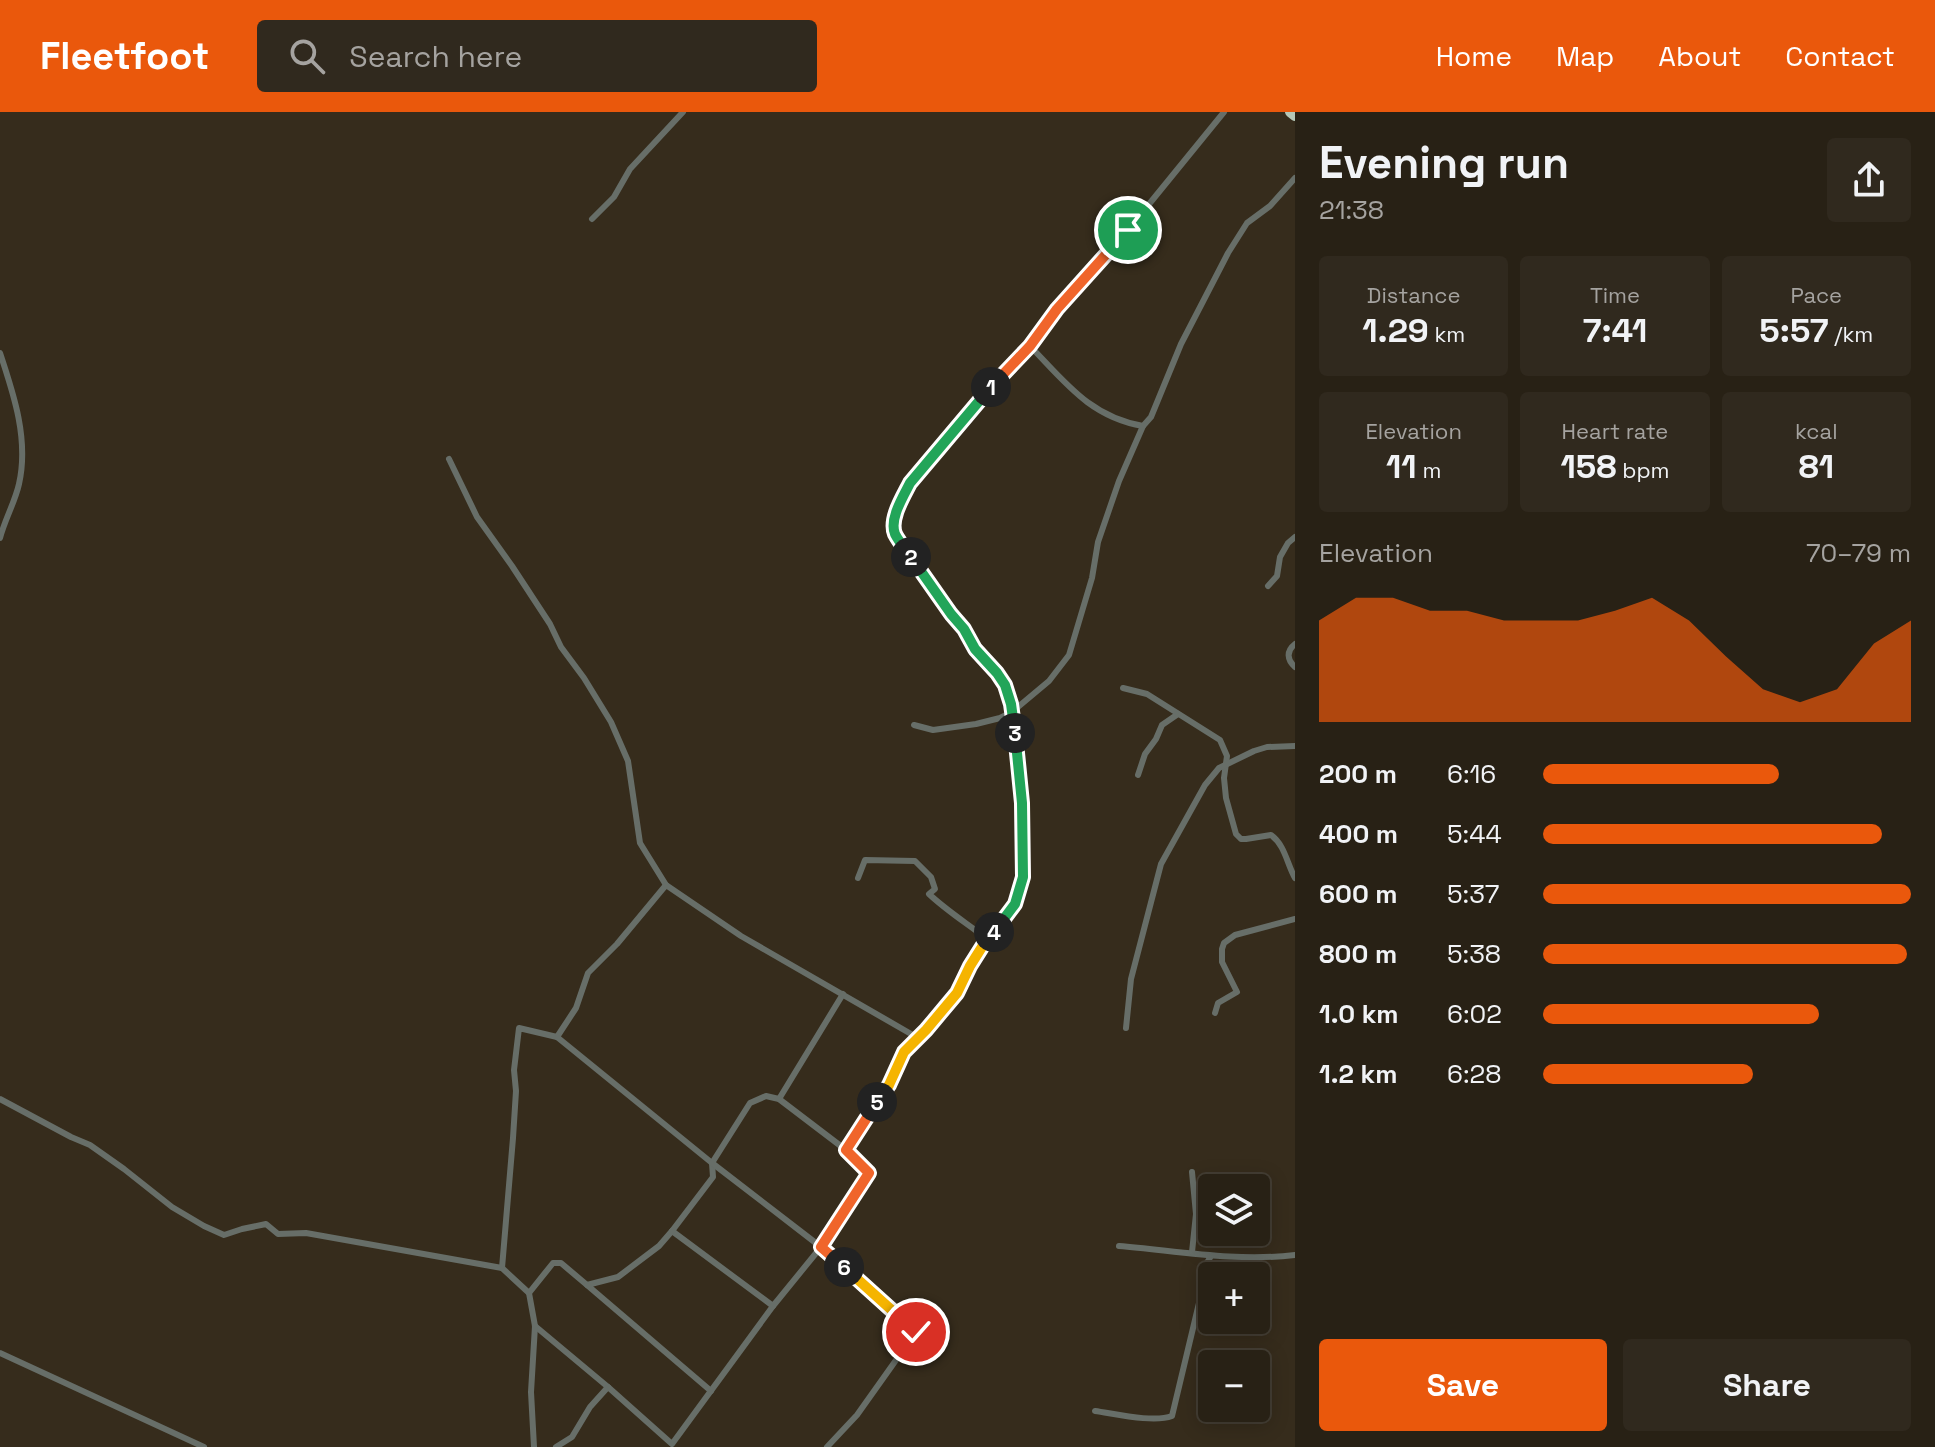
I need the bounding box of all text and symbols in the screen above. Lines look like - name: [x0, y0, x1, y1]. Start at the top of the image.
- search box: [257, 20, 817, 92]
- text: Fleetfoot: [40, 32, 209, 80]
- icon: search: [285, 34, 329, 78]
- text: Search here: [349, 37, 522, 76]
- text: Home: [1436, 38, 1512, 74]
- text: Map: [1556, 38, 1614, 74]
- text: About: [1658, 38, 1741, 74]
- text: Contact: [1785, 38, 1895, 74]
- text: Evening run: [1319, 135, 1569, 191]
- button: share: [1827, 138, 1911, 222]
- text: 21:38: [1319, 193, 1384, 227]
- pin: [1094, 196, 1162, 264]
- icon: arrive: [1106, 208, 1150, 252]
- text: Distance: [1367, 281, 1461, 309]
- text: Time: [1590, 281, 1640, 309]
- text: Pace: [1791, 281, 1842, 309]
- text: 1.29: [1362, 309, 1429, 352]
- text: 7:41: [1583, 309, 1647, 352]
- text: 5:57: [1759, 309, 1829, 352]
- text: km: [1429, 320, 1465, 348]
- text: /km: [1829, 320, 1873, 348]
- pin: 1: [971, 367, 1011, 407]
- text: 1: [986, 373, 996, 401]
- text: Elevation: [1365, 417, 1462, 445]
- text: Heart rate: [1562, 417, 1668, 445]
- text: kcal: [1795, 417, 1838, 445]
- text: 11: [1386, 445, 1417, 488]
- text: 158: [1560, 445, 1617, 488]
- text: 81: [1798, 445, 1834, 488]
- text: m: [1417, 456, 1441, 484]
- text: bpm: [1617, 456, 1670, 484]
- text: Elevation: [1319, 536, 1433, 570]
- text: 70–79 m: [1806, 536, 1911, 570]
- pin: 2: [891, 537, 931, 577]
- text: 2: [904, 543, 918, 571]
- pin: 3: [995, 713, 1035, 753]
- text: 3: [1008, 719, 1022, 747]
- text: 200 m: [1319, 757, 1397, 791]
- text: 6:16: [1447, 757, 1496, 791]
- text: 400 m: [1319, 817, 1398, 851]
- text: 5:44: [1447, 817, 1502, 851]
- text: 600 m: [1319, 877, 1398, 911]
- text: 5:37: [1447, 877, 1500, 911]
- pin: 4: [974, 912, 1014, 952]
- text: 4: [987, 918, 1001, 946]
- text: 800 m: [1319, 937, 1397, 971]
- text: 5:38: [1447, 937, 1501, 971]
- text: 1.0 km: [1319, 997, 1399, 1031]
- text: 6:02: [1447, 997, 1502, 1031]
- text: 1.2 km: [1319, 1057, 1397, 1091]
- text: 6:28: [1447, 1057, 1501, 1091]
- pin: 5: [857, 1082, 897, 1122]
- text: 5: [870, 1088, 884, 1116]
- map controls: [1198, 1174, 1270, 1422]
- button: layers: [1198, 1174, 1270, 1246]
- pin: 6: [824, 1247, 864, 1287]
- text: 6: [837, 1253, 851, 1281]
- button: +: [1198, 1262, 1270, 1334]
- pin: [882, 1298, 950, 1366]
- icon: check: [894, 1310, 938, 1354]
- button: Save: [1319, 1339, 1607, 1431]
- button: Share: [1623, 1339, 1911, 1431]
- button: −: [1198, 1350, 1270, 1422]

